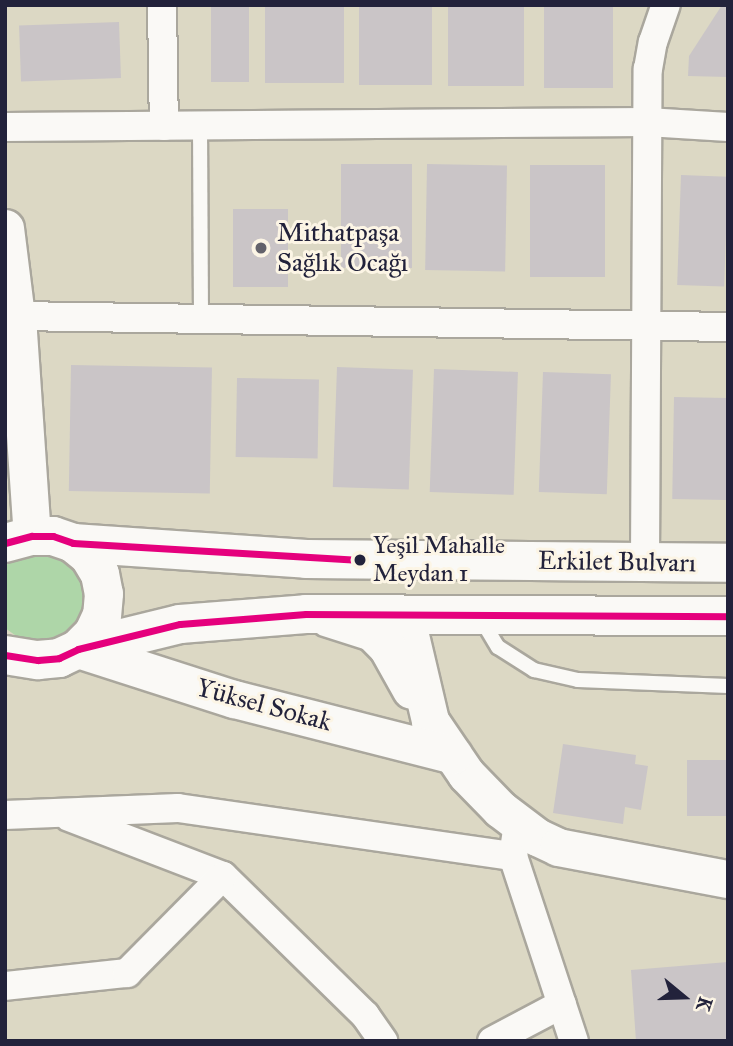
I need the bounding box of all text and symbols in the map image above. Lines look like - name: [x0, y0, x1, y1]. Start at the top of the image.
- place label: Mithatpaşa Sağlık Ocağı: [277, 217, 408, 278]
- marker: Mithatpaşa Sağlık Ocağı: [251, 238, 271, 258]
- place label: Yeşil Mahalle Meydan 1: [373, 532, 505, 588]
- street label: Erkilet Bulvarı: [538, 545, 696, 579]
- marker: Yeşil Mahalle Meydan 1: [353, 553, 367, 567]
- street label: Yüksel Sokak: [193, 672, 335, 738]
- north arrow: [649, 962, 719, 1032]
- text: K: [691, 994, 717, 1014]

